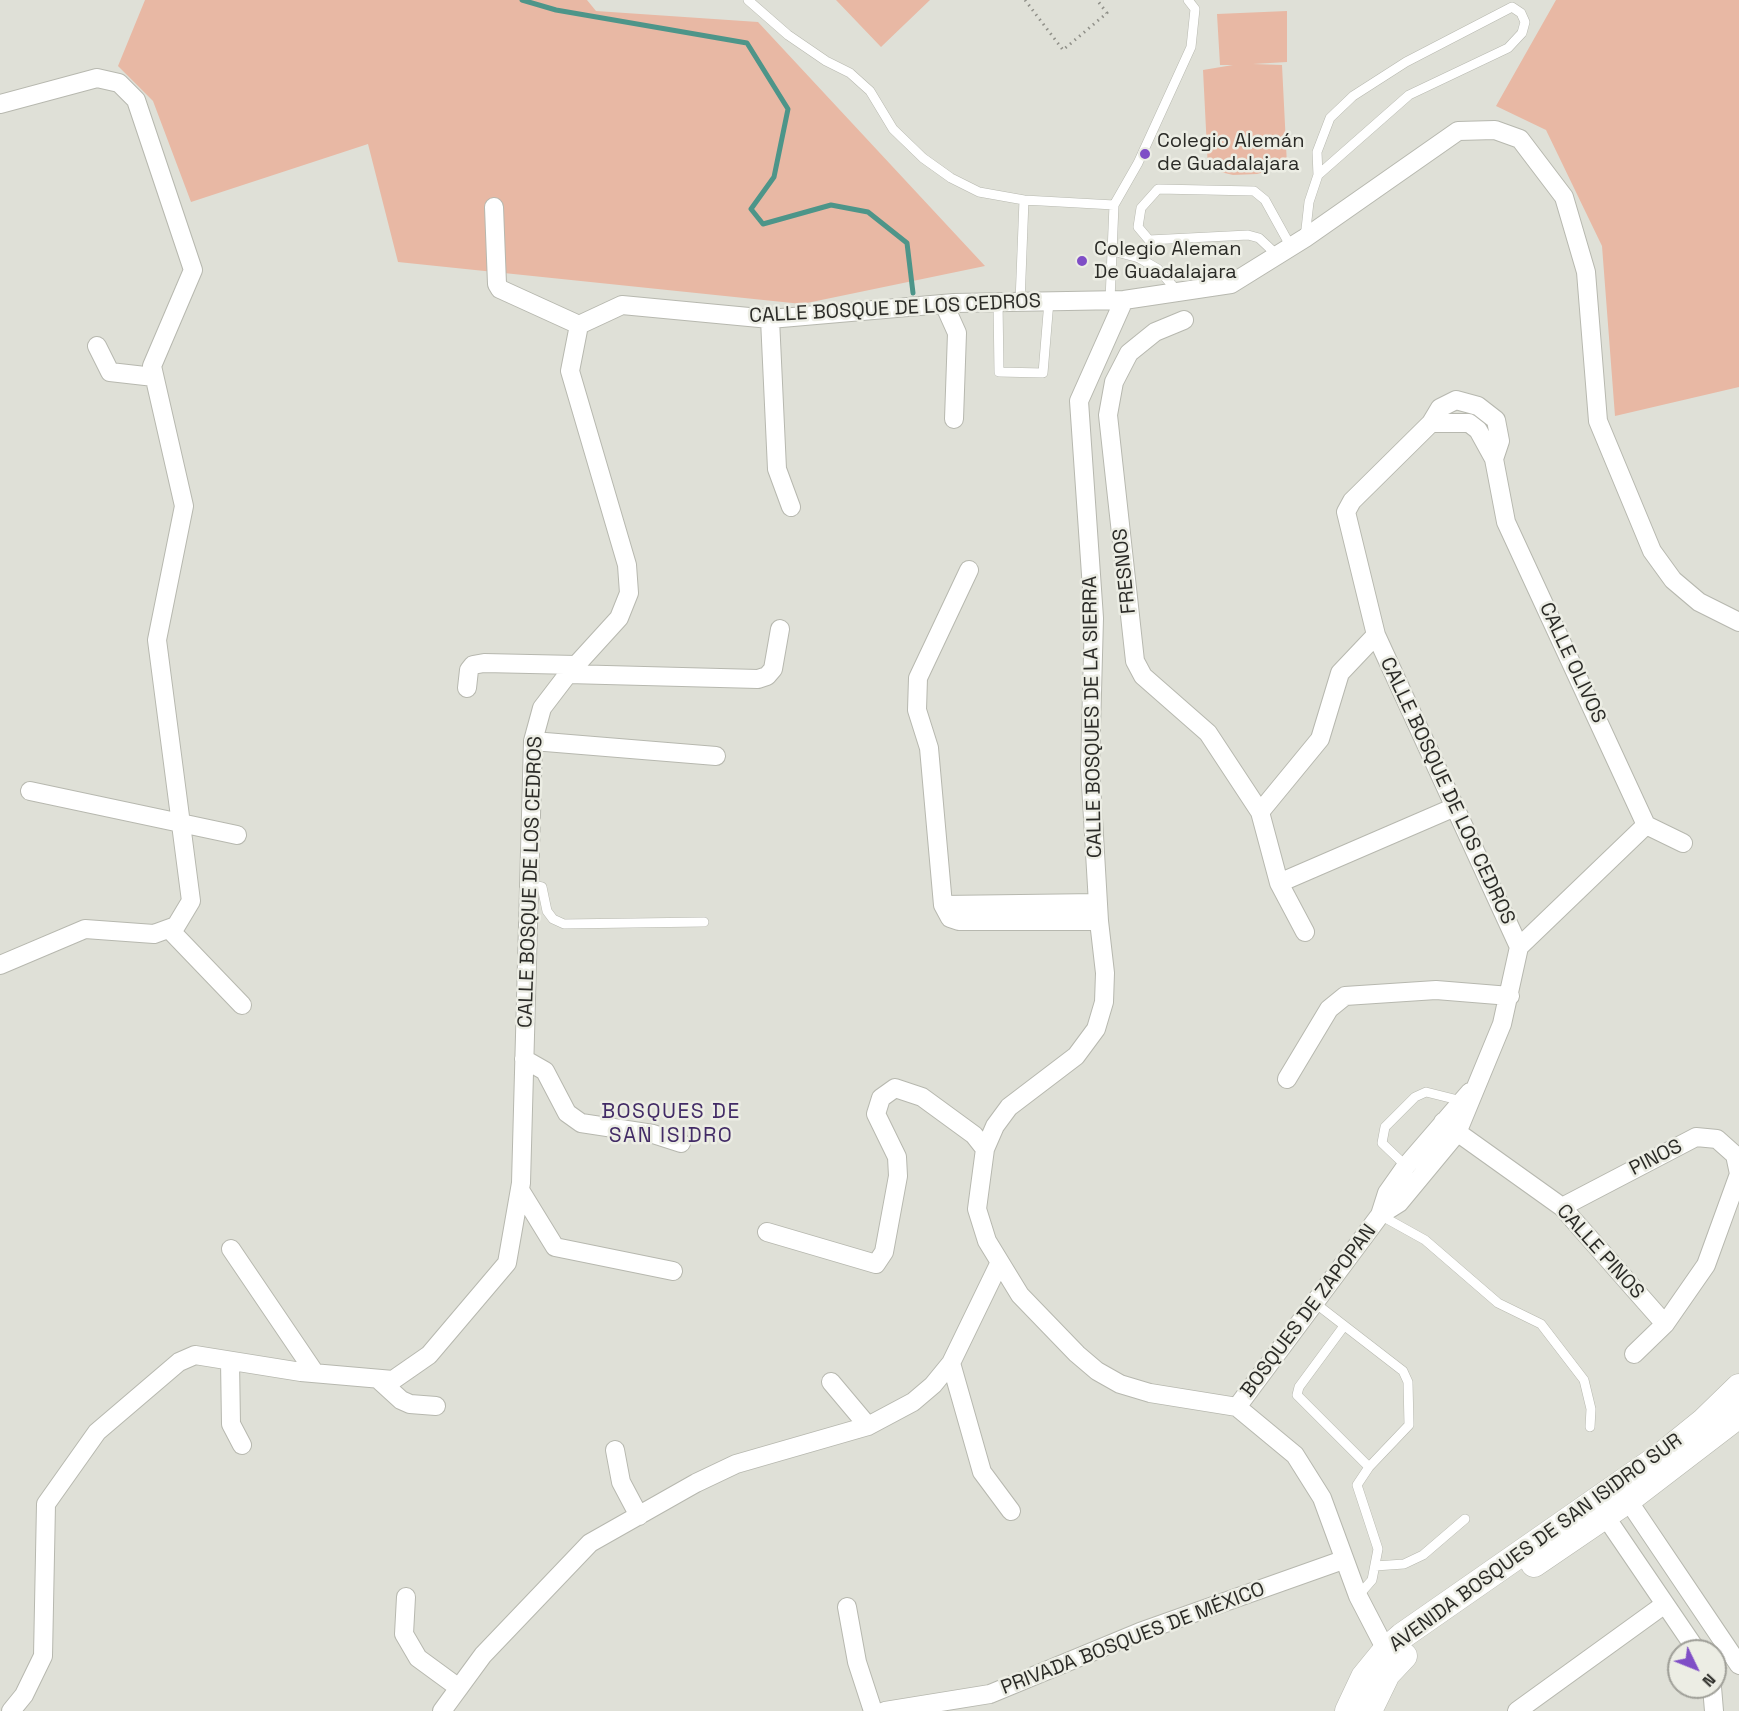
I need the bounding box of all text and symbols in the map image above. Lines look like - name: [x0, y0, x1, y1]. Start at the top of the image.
- place label: Colegio Alemán de Guadalajara: [1157, 130, 1304, 177]
- marker: Colegio Alemán de Guadalajara: [1138, 147, 1152, 161]
- place label: Colegio Aleman De Guadalajara: [1094, 238, 1241, 285]
- marker: Colegio Aleman De Guadalajara: [1075, 254, 1089, 268]
- street label: CALLE BOSQUE DE LOS CEDROS: [749, 289, 1041, 329]
- street label: FRESNOS: [1109, 527, 1141, 615]
- street label: CALLE BOSQUES DE LA SIERRA: [1079, 576, 1107, 858]
- street label: CALLE OLIVOS: [1534, 599, 1610, 727]
- street label: CALLE BOSQUE DE LOS CEDROS: [1374, 654, 1520, 928]
- street label: CALLE BOSQUE DE LOS CEDROS: [514, 736, 548, 1028]
- district label: BOSQUES DE SAN ISIDRO: [601, 1099, 741, 1149]
- street label: PINOS: [1626, 1135, 1686, 1181]
- street label: CALLE PINOS: [1551, 1200, 1649, 1304]
- street label: BOSQUES DE ZAPOPAN: [1236, 1220, 1382, 1402]
- street label: AVENIDA BOSQUES DE SAN ISIDRO SUR: [1385, 1429, 1687, 1657]
- street label: PRIVADA BOSQUES DE MÉXICO: [998, 1578, 1268, 1700]
- north arrow: [1667, 1639, 1727, 1699]
- text: N: [1698, 1669, 1720, 1691]

